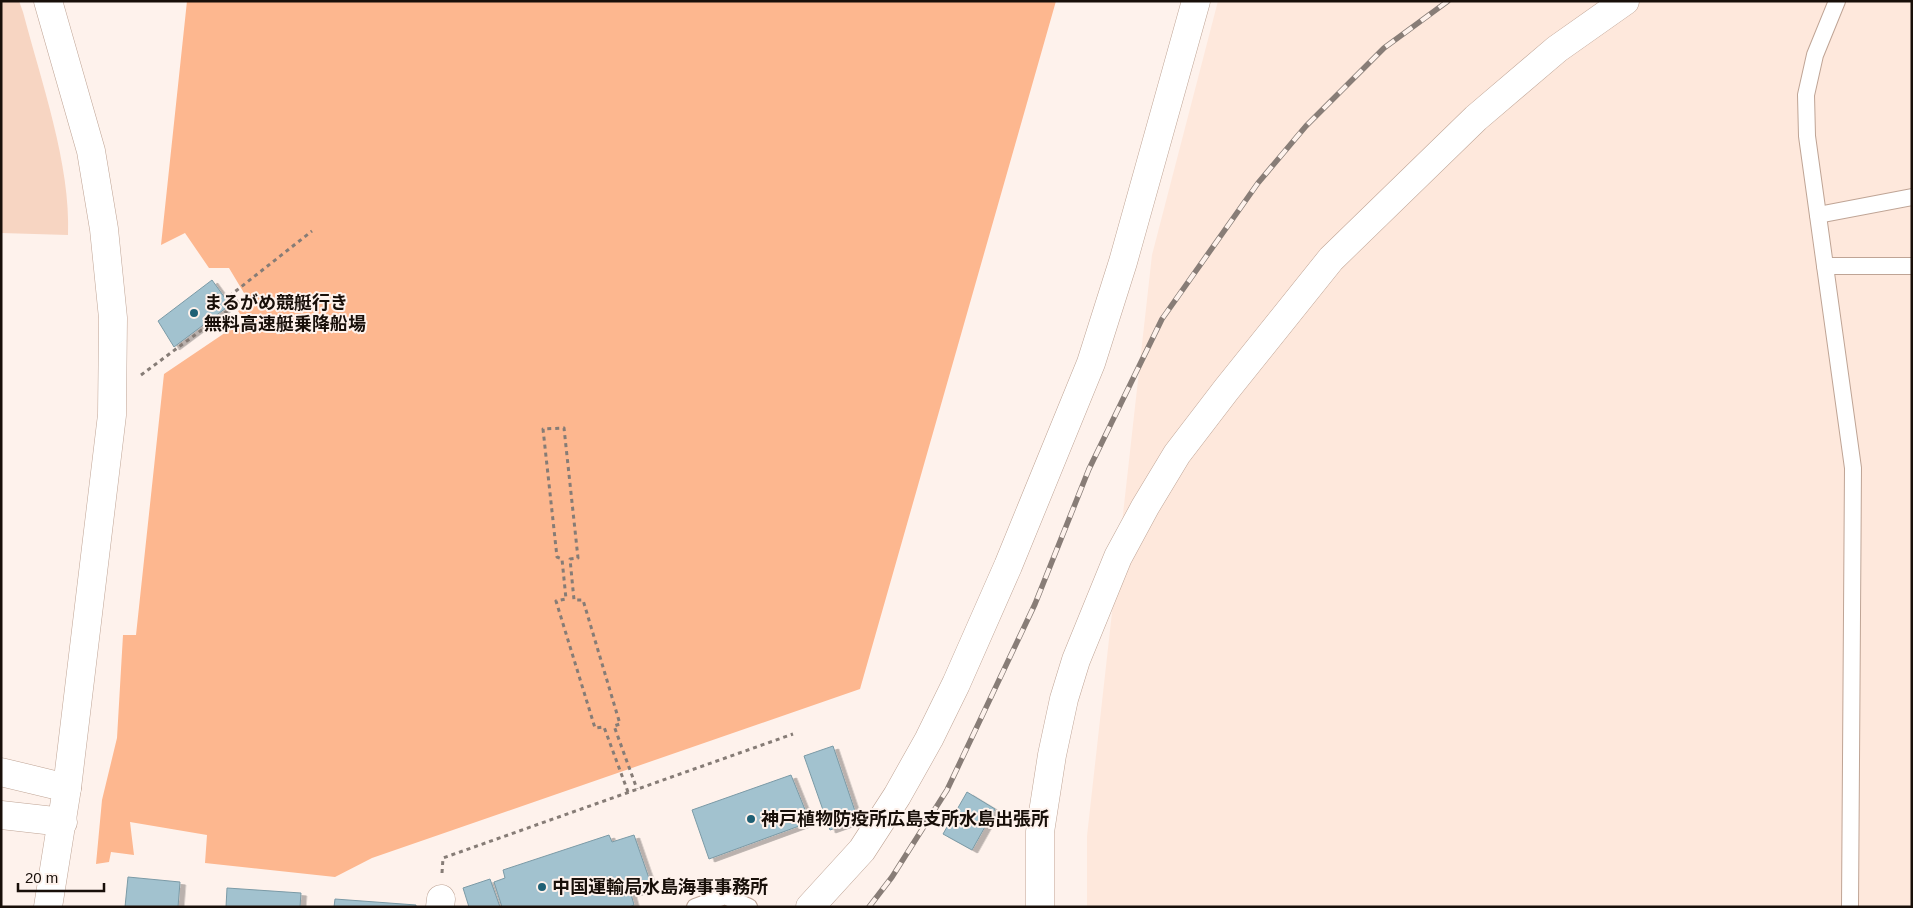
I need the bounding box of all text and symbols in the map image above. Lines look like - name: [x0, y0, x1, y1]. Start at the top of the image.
- place label: まるがめ競艇行き 無料高速艇乗降船場: [204, 292, 366, 334]
- marker: まるがめ競艇行き 無料高速艇乗降船場: [188, 307, 200, 319]
- place label: 神戸植物防疫所広島支所水島出張所: [761, 809, 1049, 829]
- marker: 神戸植物防疫所広島支所水島出張所: [745, 813, 757, 825]
- scale bar: [18, 860, 104, 892]
- text: 20 m: [25, 869, 58, 886]
- place label: 中国運輸局水島海事事務所: [552, 877, 768, 897]
- marker: 中国運輸局水島海事事務所: [536, 881, 548, 893]

